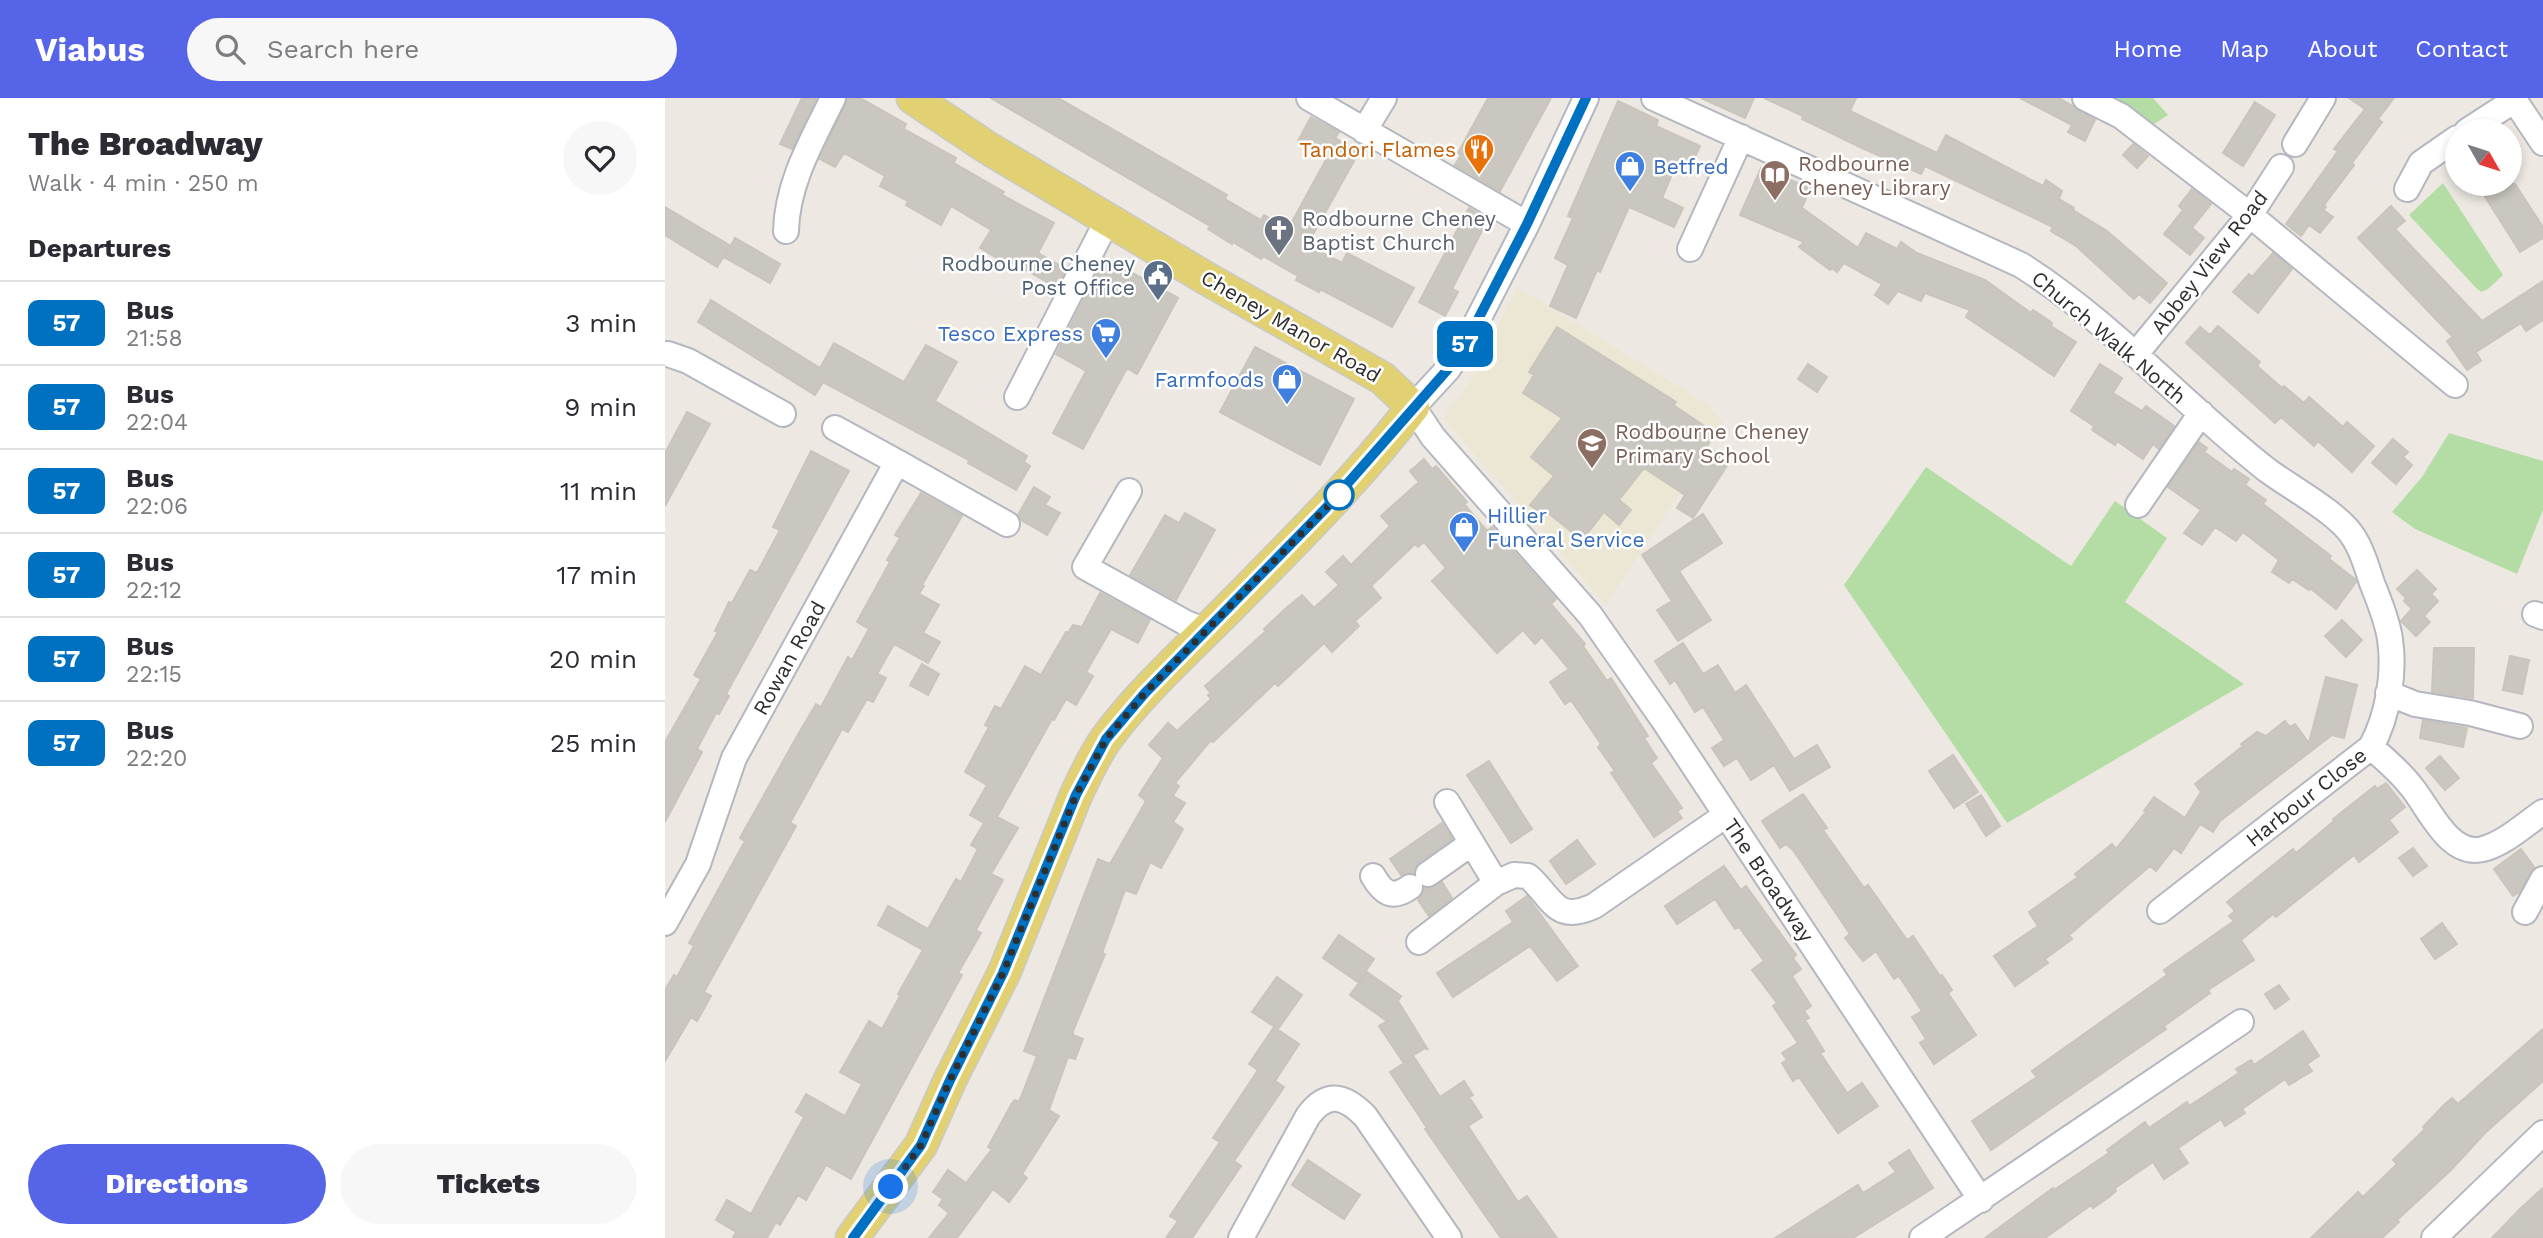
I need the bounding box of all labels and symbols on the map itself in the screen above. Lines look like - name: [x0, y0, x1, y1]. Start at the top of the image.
- north arrow: [2445, 119, 2522, 196]
- restaurant icon: Tandori Flames: [1462, 132, 1496, 176]
- place label: Tandori Flames: [1299, 137, 1456, 162]
- shop icon: Betfred: [1613, 149, 1647, 193]
- place label: Rodbourne Cheney Library: [1798, 151, 1951, 200]
- place label: Betfred: [1653, 154, 1729, 179]
- library icon: Rodbourne Cheney Library: [1758, 158, 1792, 202]
- street label: Abbey View Road: [2145, 185, 2273, 339]
- place label: Rodbourne Cheney Baptist Church: [1302, 206, 1496, 255]
- church icon: Rodbourne Cheney Baptist Church: [1262, 213, 1296, 257]
- place label: Rodbourne Cheney Post Office: [941, 251, 1135, 300]
- public building icon: Rodbourne Cheney Post Office: [1141, 258, 1175, 302]
- street label: Cheney Manor Road: [1197, 264, 1385, 388]
- street label: Church Walk North: [2027, 265, 2191, 409]
- supermarket icon: Tesco Express: [1089, 316, 1123, 360]
- place label: Tesco Express: [938, 321, 1083, 346]
- line badge: 57: [1433, 321, 1497, 367]
- shop icon: Farmfoods: [1270, 362, 1304, 406]
- place label: Farmfoods: [1155, 367, 1264, 392]
- place label: Rodbourne Cheney Primary School: [1615, 419, 1809, 468]
- school or university icon: Rodbourne Cheney Primary School: [1575, 426, 1609, 470]
- unlabelled marker: [1324, 480, 1354, 510]
- place label: Hillier Funeral Service: [1487, 503, 1645, 552]
- shop icon: Hillier Funeral Service: [1447, 510, 1481, 554]
- street label: Rowan Road: [747, 597, 831, 719]
- street label: Harbour Close: [2241, 742, 2371, 852]
- street label: The Broadway: [1718, 813, 1820, 947]
- your location: [873, 1169, 908, 1204]

